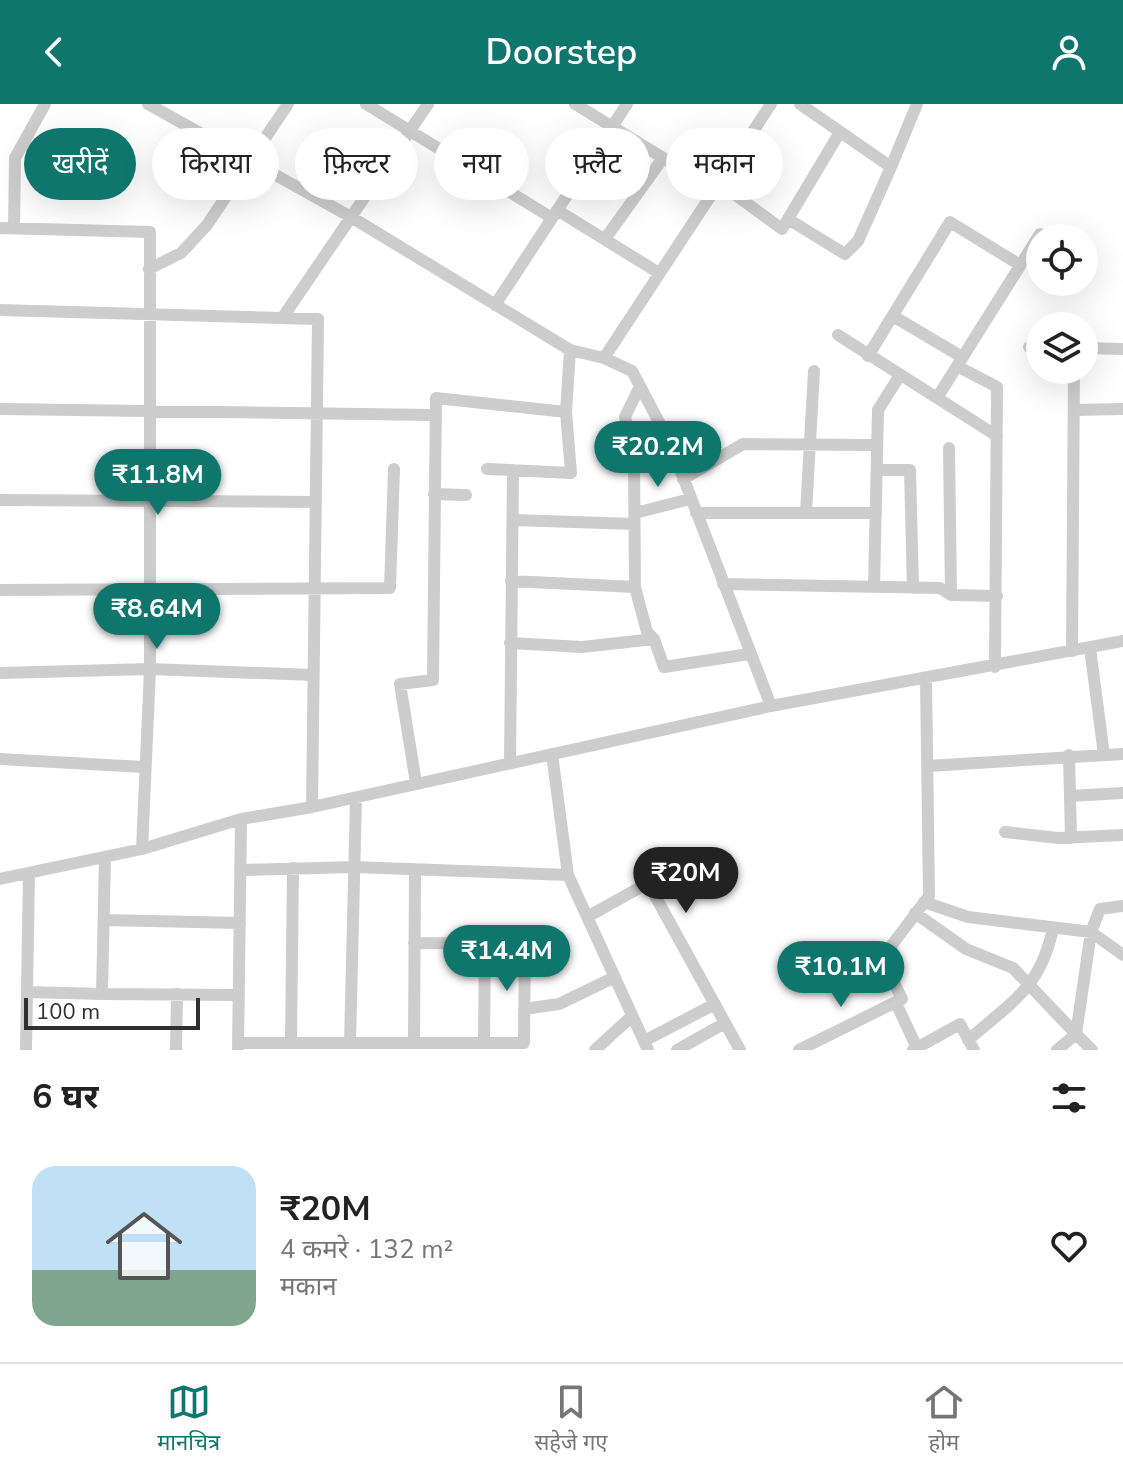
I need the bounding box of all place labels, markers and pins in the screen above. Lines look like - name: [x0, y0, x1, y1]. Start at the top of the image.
- pin: ₹20.2M: [593, 421, 723, 489]
- pin: ₹11.8M: [93, 449, 223, 517]
- pin: ₹8.64M: [92, 583, 222, 651]
- pin: ₹20M: [639, 847, 733, 915]
- pin: ₹14.4M: [442, 925, 572, 993]
- pin: ₹10.1M: [776, 941, 906, 1009]

